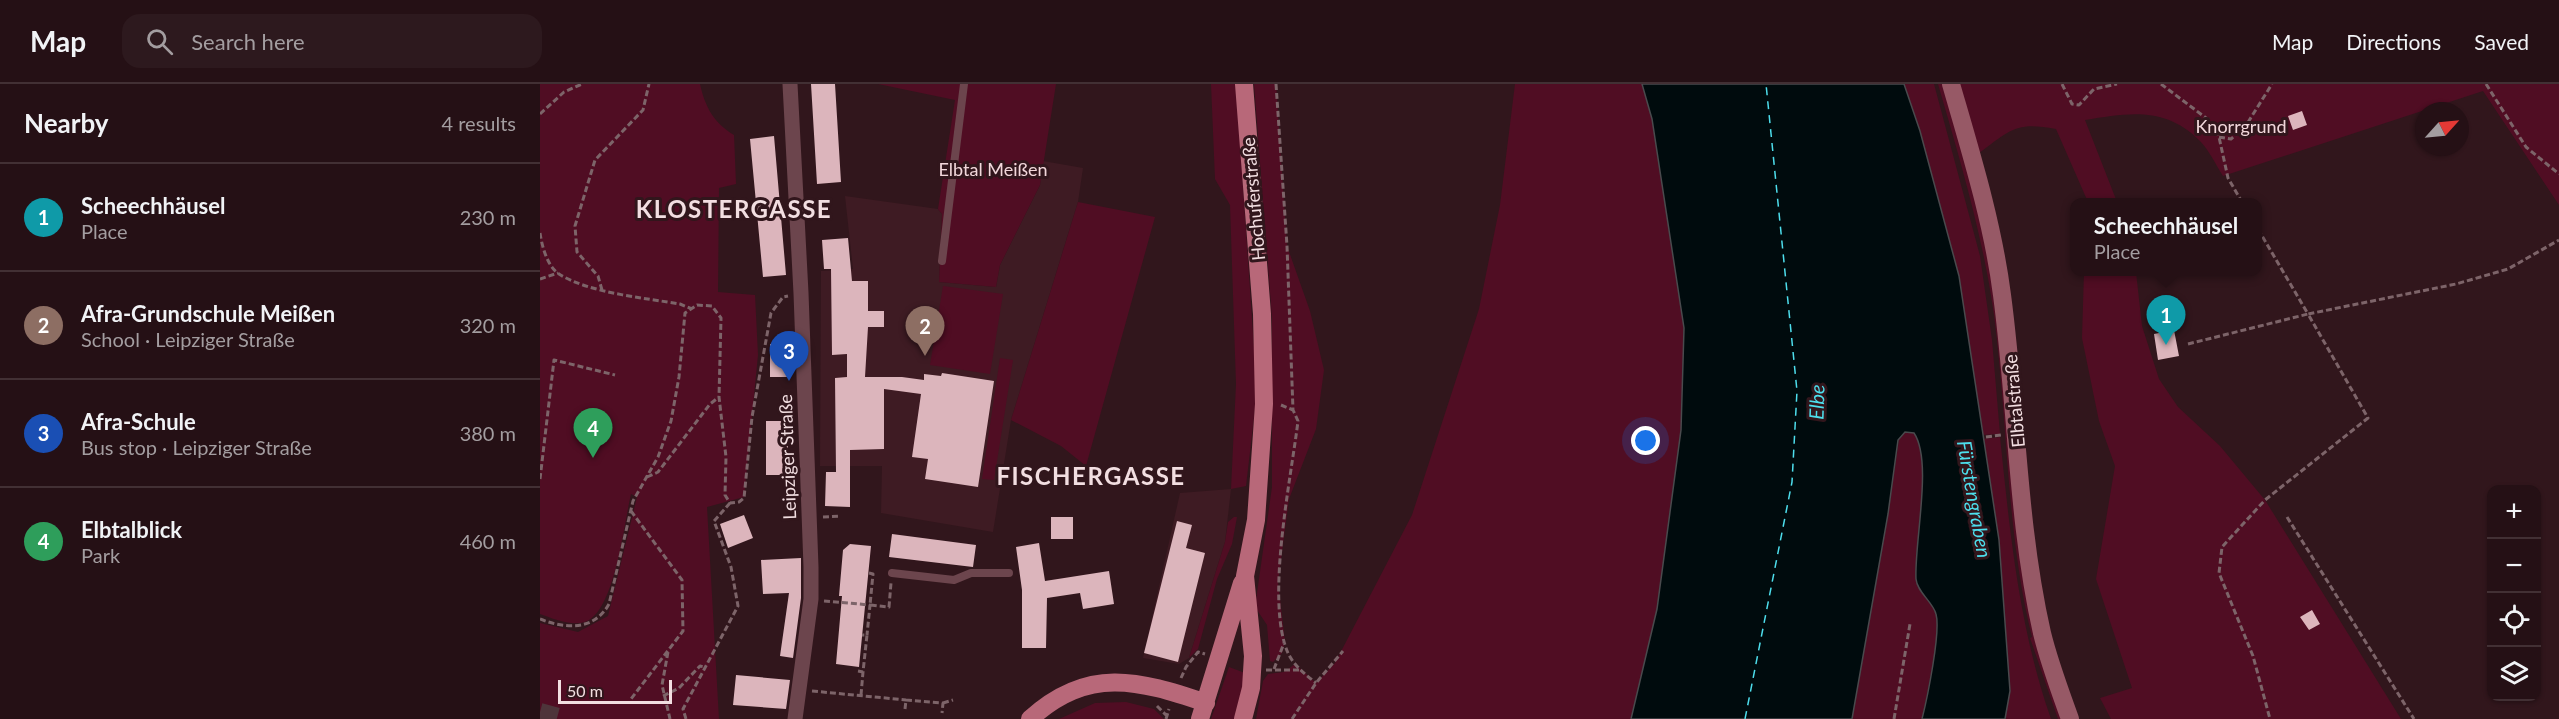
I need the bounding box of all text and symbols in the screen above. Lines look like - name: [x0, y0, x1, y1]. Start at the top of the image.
- search box: [122, 14, 542, 68]
- text: Map: [30, 24, 86, 58]
- icon: search: [143, 25, 176, 58]
- text: Search here: [191, 28, 305, 55]
- text: Map: [2272, 29, 2313, 54]
- text: Directions: [2346, 29, 2441, 54]
- text: Saved: [2474, 29, 2529, 54]
- north arrow: [2415, 102, 2469, 156]
- text: Nearby: [24, 107, 109, 139]
- text: 4 results: [441, 111, 516, 135]
- park label: Knorrgrund: [2195, 115, 2287, 137]
- street label: Hochuferstraße: [1237, 136, 1269, 262]
- park label: Elbtal Meißen: [938, 158, 1048, 180]
- text: Scheechhäusel: [81, 192, 225, 219]
- district label: KLOSTERGASSE: [636, 194, 832, 223]
- popup: [2070, 198, 2262, 276]
- text: 1: [38, 205, 49, 229]
- text: 230 m: [460, 205, 516, 229]
- text: Scheechhäusel: [2094, 212, 2238, 239]
- text: Place: [81, 219, 128, 243]
- text: Place: [2094, 239, 2140, 263]
- pin: 1: [2146, 296, 2186, 345]
- text: Afra-Grundschule Meißen: [81, 300, 335, 327]
- pin: 2: [906, 306, 944, 356]
- text: 2: [38, 313, 49, 337]
- text: 320 m: [460, 313, 516, 337]
- text: School · Leipziger Straße: [81, 327, 295, 351]
- pin: 3: [770, 332, 808, 381]
- street label: Elbtalstraße: [1999, 353, 2029, 449]
- water label: Elbe: [1803, 384, 1829, 420]
- street label: Leipziger Straße: [774, 394, 800, 520]
- text: Afra-Schule: [81, 408, 196, 435]
- pin: 4: [574, 408, 612, 458]
- text: 3: [38, 421, 49, 445]
- text: 380 m: [460, 421, 516, 445]
- your location: [1631, 426, 1660, 455]
- text: Bus stop · Leipziger Straße: [81, 435, 312, 459]
- water label: Fürstengraben: [1953, 438, 1997, 560]
- district label: FISCHERGASSE: [996, 461, 1186, 490]
- map controls: [2487, 485, 2541, 701]
- button: +: [2487, 485, 2541, 539]
- text: Elbtalblick: [81, 516, 182, 543]
- text: 4: [38, 529, 49, 553]
- text: 460 m: [460, 529, 516, 553]
- button: −: [2487, 539, 2541, 593]
- text: Park: [81, 543, 120, 567]
- button: locate: [2487, 593, 2541, 647]
- button: layers: [2487, 647, 2541, 701]
- scale bar: [558, 677, 672, 704]
- text: 50 m: [567, 681, 603, 700]

